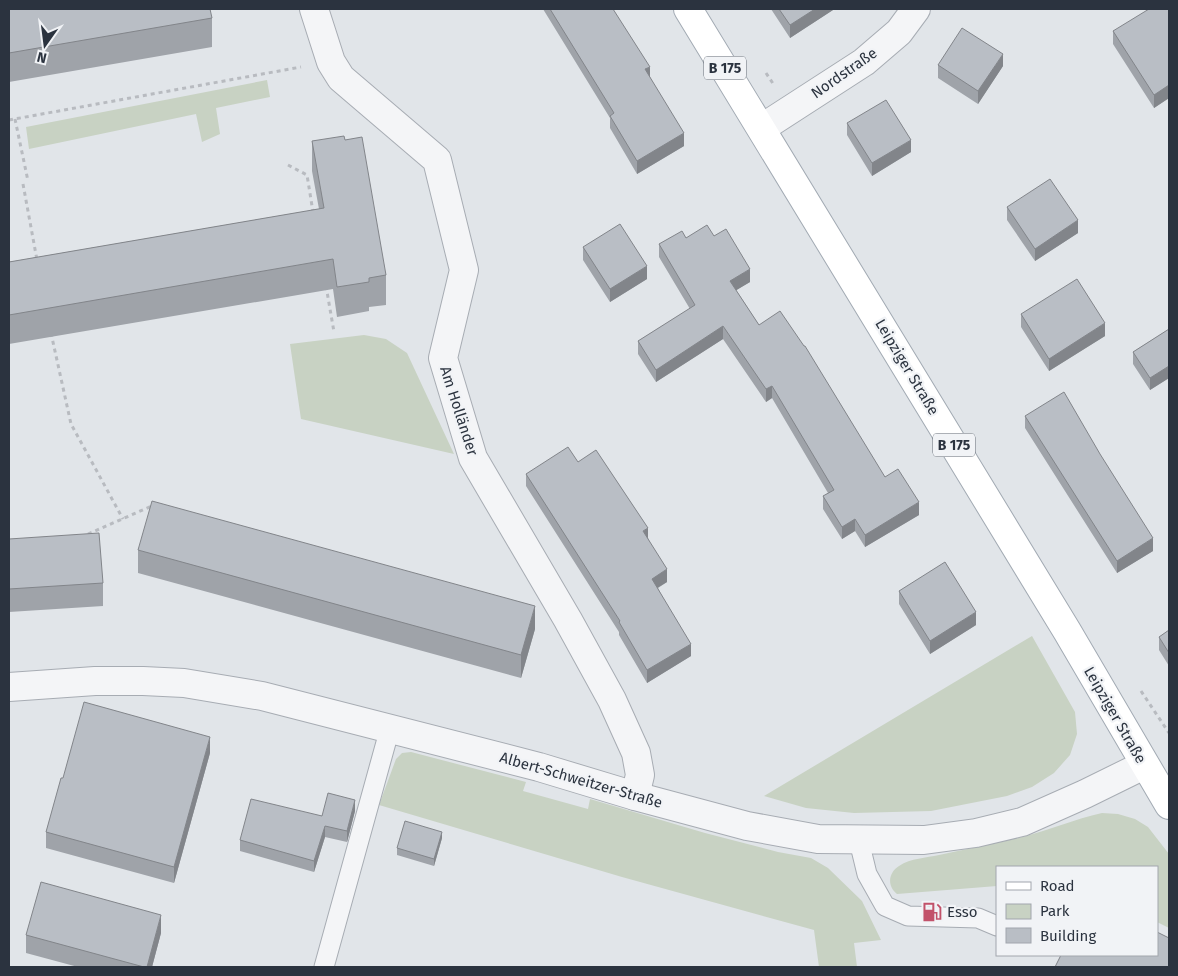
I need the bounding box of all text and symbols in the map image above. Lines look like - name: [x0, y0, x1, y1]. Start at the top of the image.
- north arrow: [20, 20, 70, 70]
- street label: Nordstraße: [808, 44, 880, 102]
- text: N: [35, 48, 49, 67]
- road number: B 175: [704, 56, 746, 80]
- street label: Leipziger Straße: [871, 316, 943, 418]
- street label: Am Holländer: [436, 364, 482, 458]
- road number: B 175: [933, 434, 975, 456]
- street label: Leipziger Straße: [1080, 663, 1150, 767]
- street label: Albert-Schweitzer-Straße: [498, 748, 664, 812]
- legend: [996, 866, 1158, 956]
- text: Road: [1040, 877, 1075, 895]
- fuel station icon: Esso: [921, 901, 943, 923]
- text: Park: [1040, 902, 1070, 920]
- place label: Esso: [947, 903, 978, 921]
- text: Building: [1040, 927, 1096, 945]

